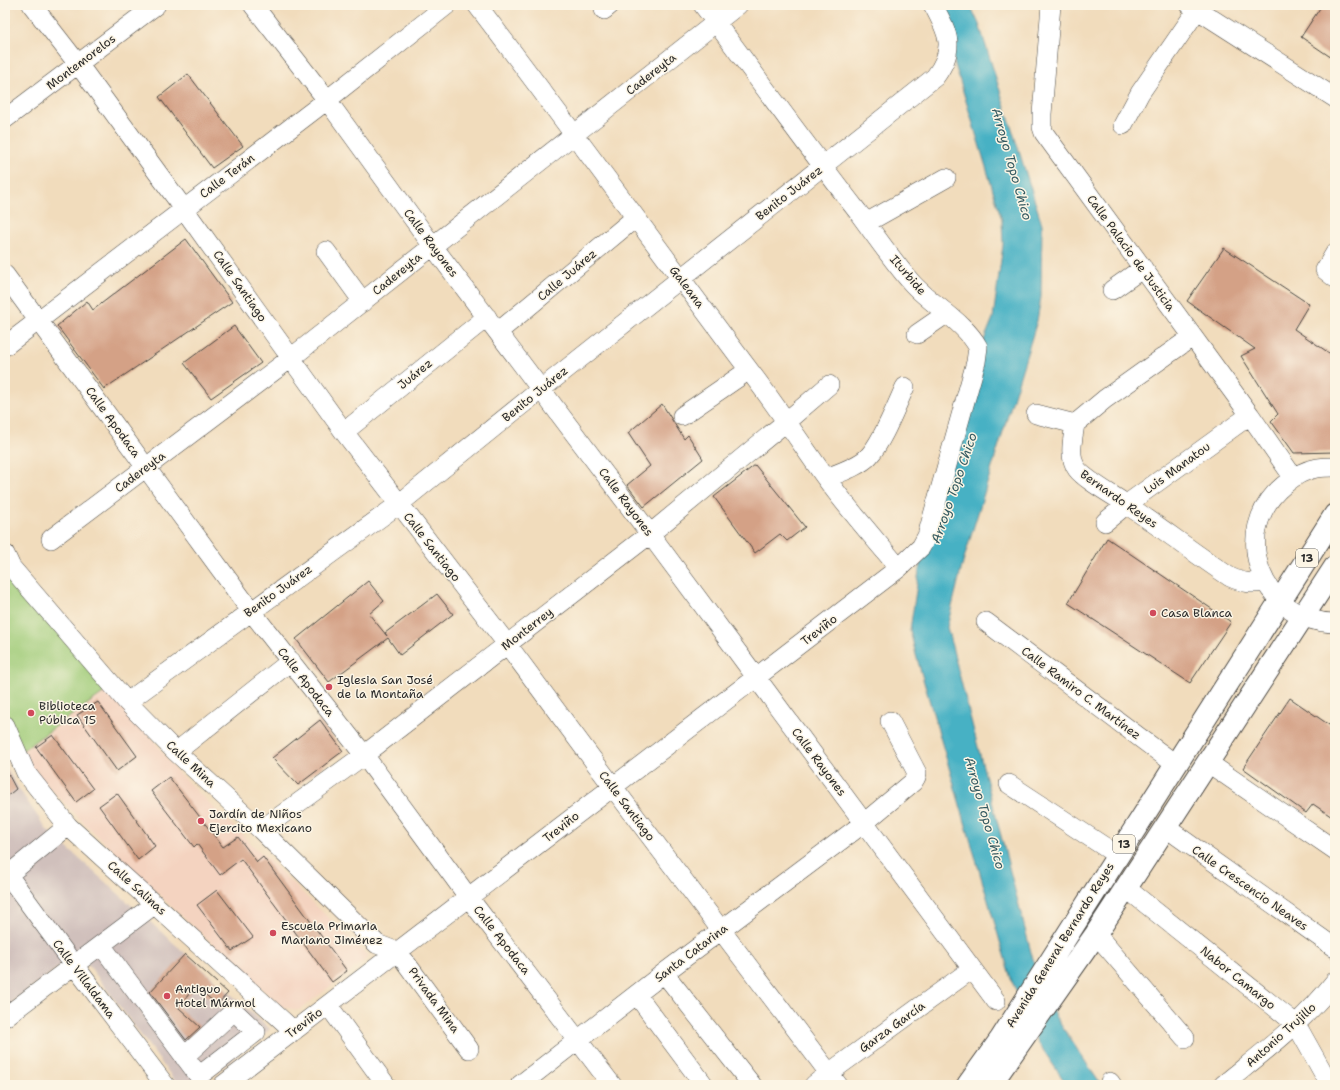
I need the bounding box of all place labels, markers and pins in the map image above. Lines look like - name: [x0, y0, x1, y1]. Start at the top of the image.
- place label: Casa Blanca: [1161, 605, 1232, 621]
- marker: Casa Blanca: [1148, 608, 1158, 618]
- place label: Iglesia San José de la Montaña: [337, 672, 433, 702]
- marker: Iglesia San José de la Montaña: [324, 682, 334, 692]
- place label: Biblioteca Pública 15: [39, 698, 96, 728]
- marker: Biblioteca Pública 15: [26, 708, 36, 718]
- place label: Jardín de Niños Ejercito Mexicano: [209, 806, 312, 836]
- marker: Jardín de Niños Ejercito Mexicano: [196, 816, 206, 826]
- place label: Escuela Primaria Mariano Jiménez: [281, 918, 383, 948]
- marker: Escuela Primaria Mariano Jiménez: [268, 928, 278, 938]
- place label: Antiguo Hotel Mármol: [175, 981, 256, 1011]
- marker: Antiguo Hotel Mármol: [162, 991, 172, 1001]

